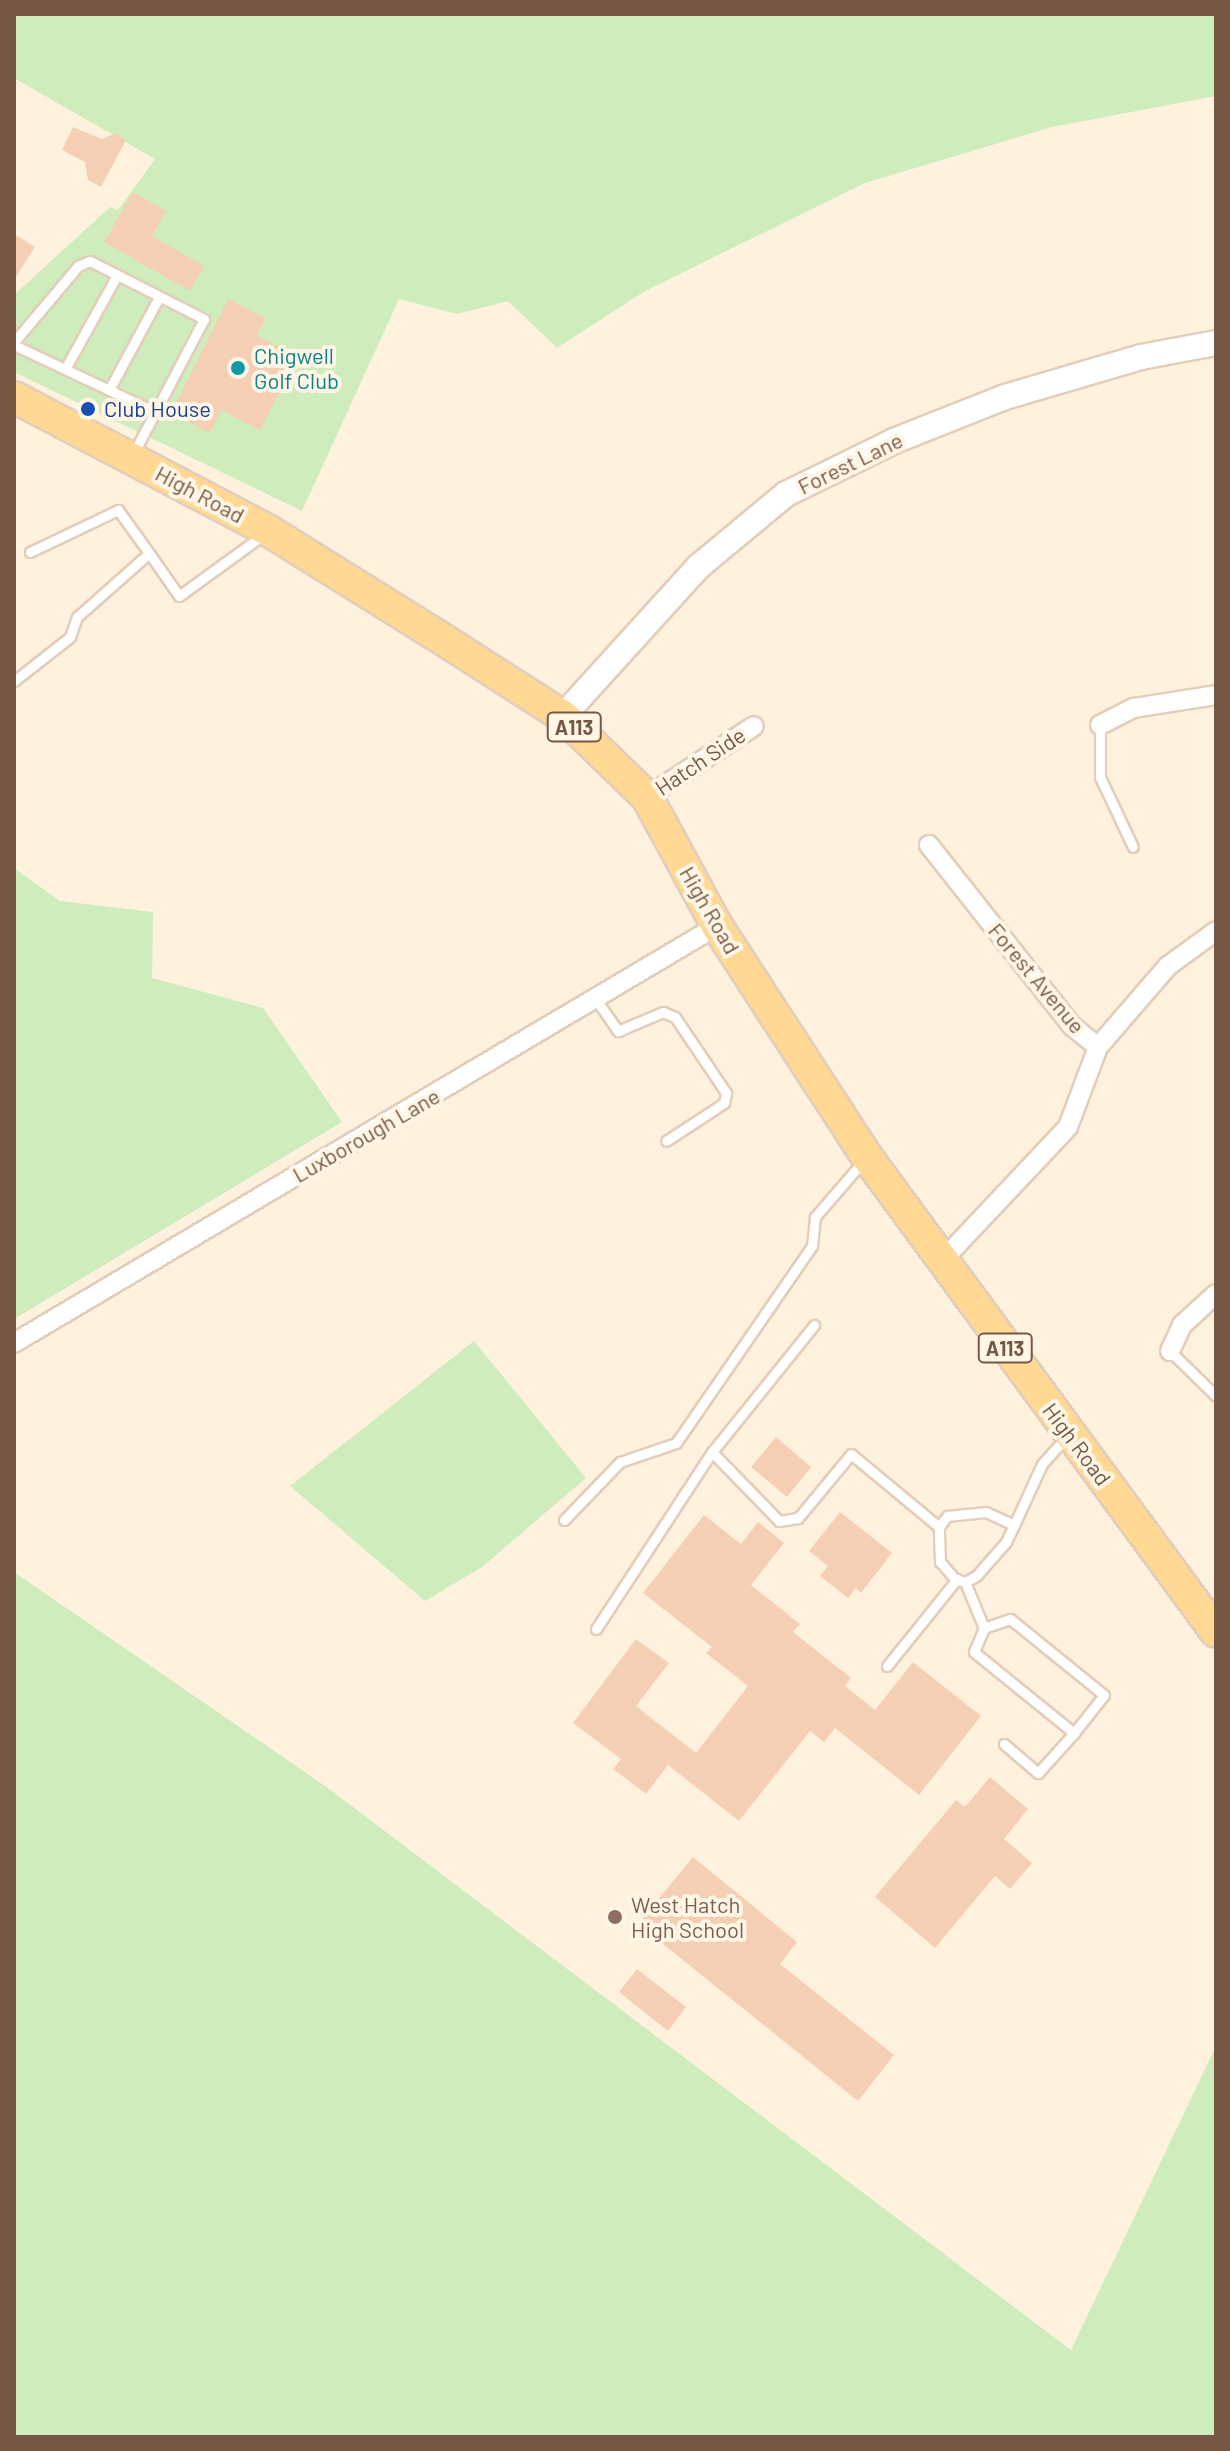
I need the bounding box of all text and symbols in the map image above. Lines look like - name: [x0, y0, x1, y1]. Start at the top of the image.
- place label: Chigwell Golf Club: [254, 342, 339, 394]
- marker: Chigwell Golf Club: [229, 359, 247, 377]
- place label: Club House: [104, 396, 211, 422]
- marker: Club House: [79, 400, 97, 418]
- street label: Forest Lane: [793, 426, 907, 500]
- street label: High Road: [151, 460, 249, 528]
- road number: A113: [546, 711, 602, 743]
- street label: Hatch Side: [650, 721, 750, 801]
- street label: High Road: [674, 862, 746, 958]
- street label: Forest Avenue: [983, 917, 1091, 1039]
- street label: Luxborough Lane: [288, 1082, 444, 1188]
- road number: A113: [977, 1332, 1033, 1364]
- street label: High Road: [1037, 1397, 1117, 1491]
- place label: West Hatch High School: [631, 1891, 744, 1942]
- marker: West Hatch High School: [606, 1908, 624, 1926]

